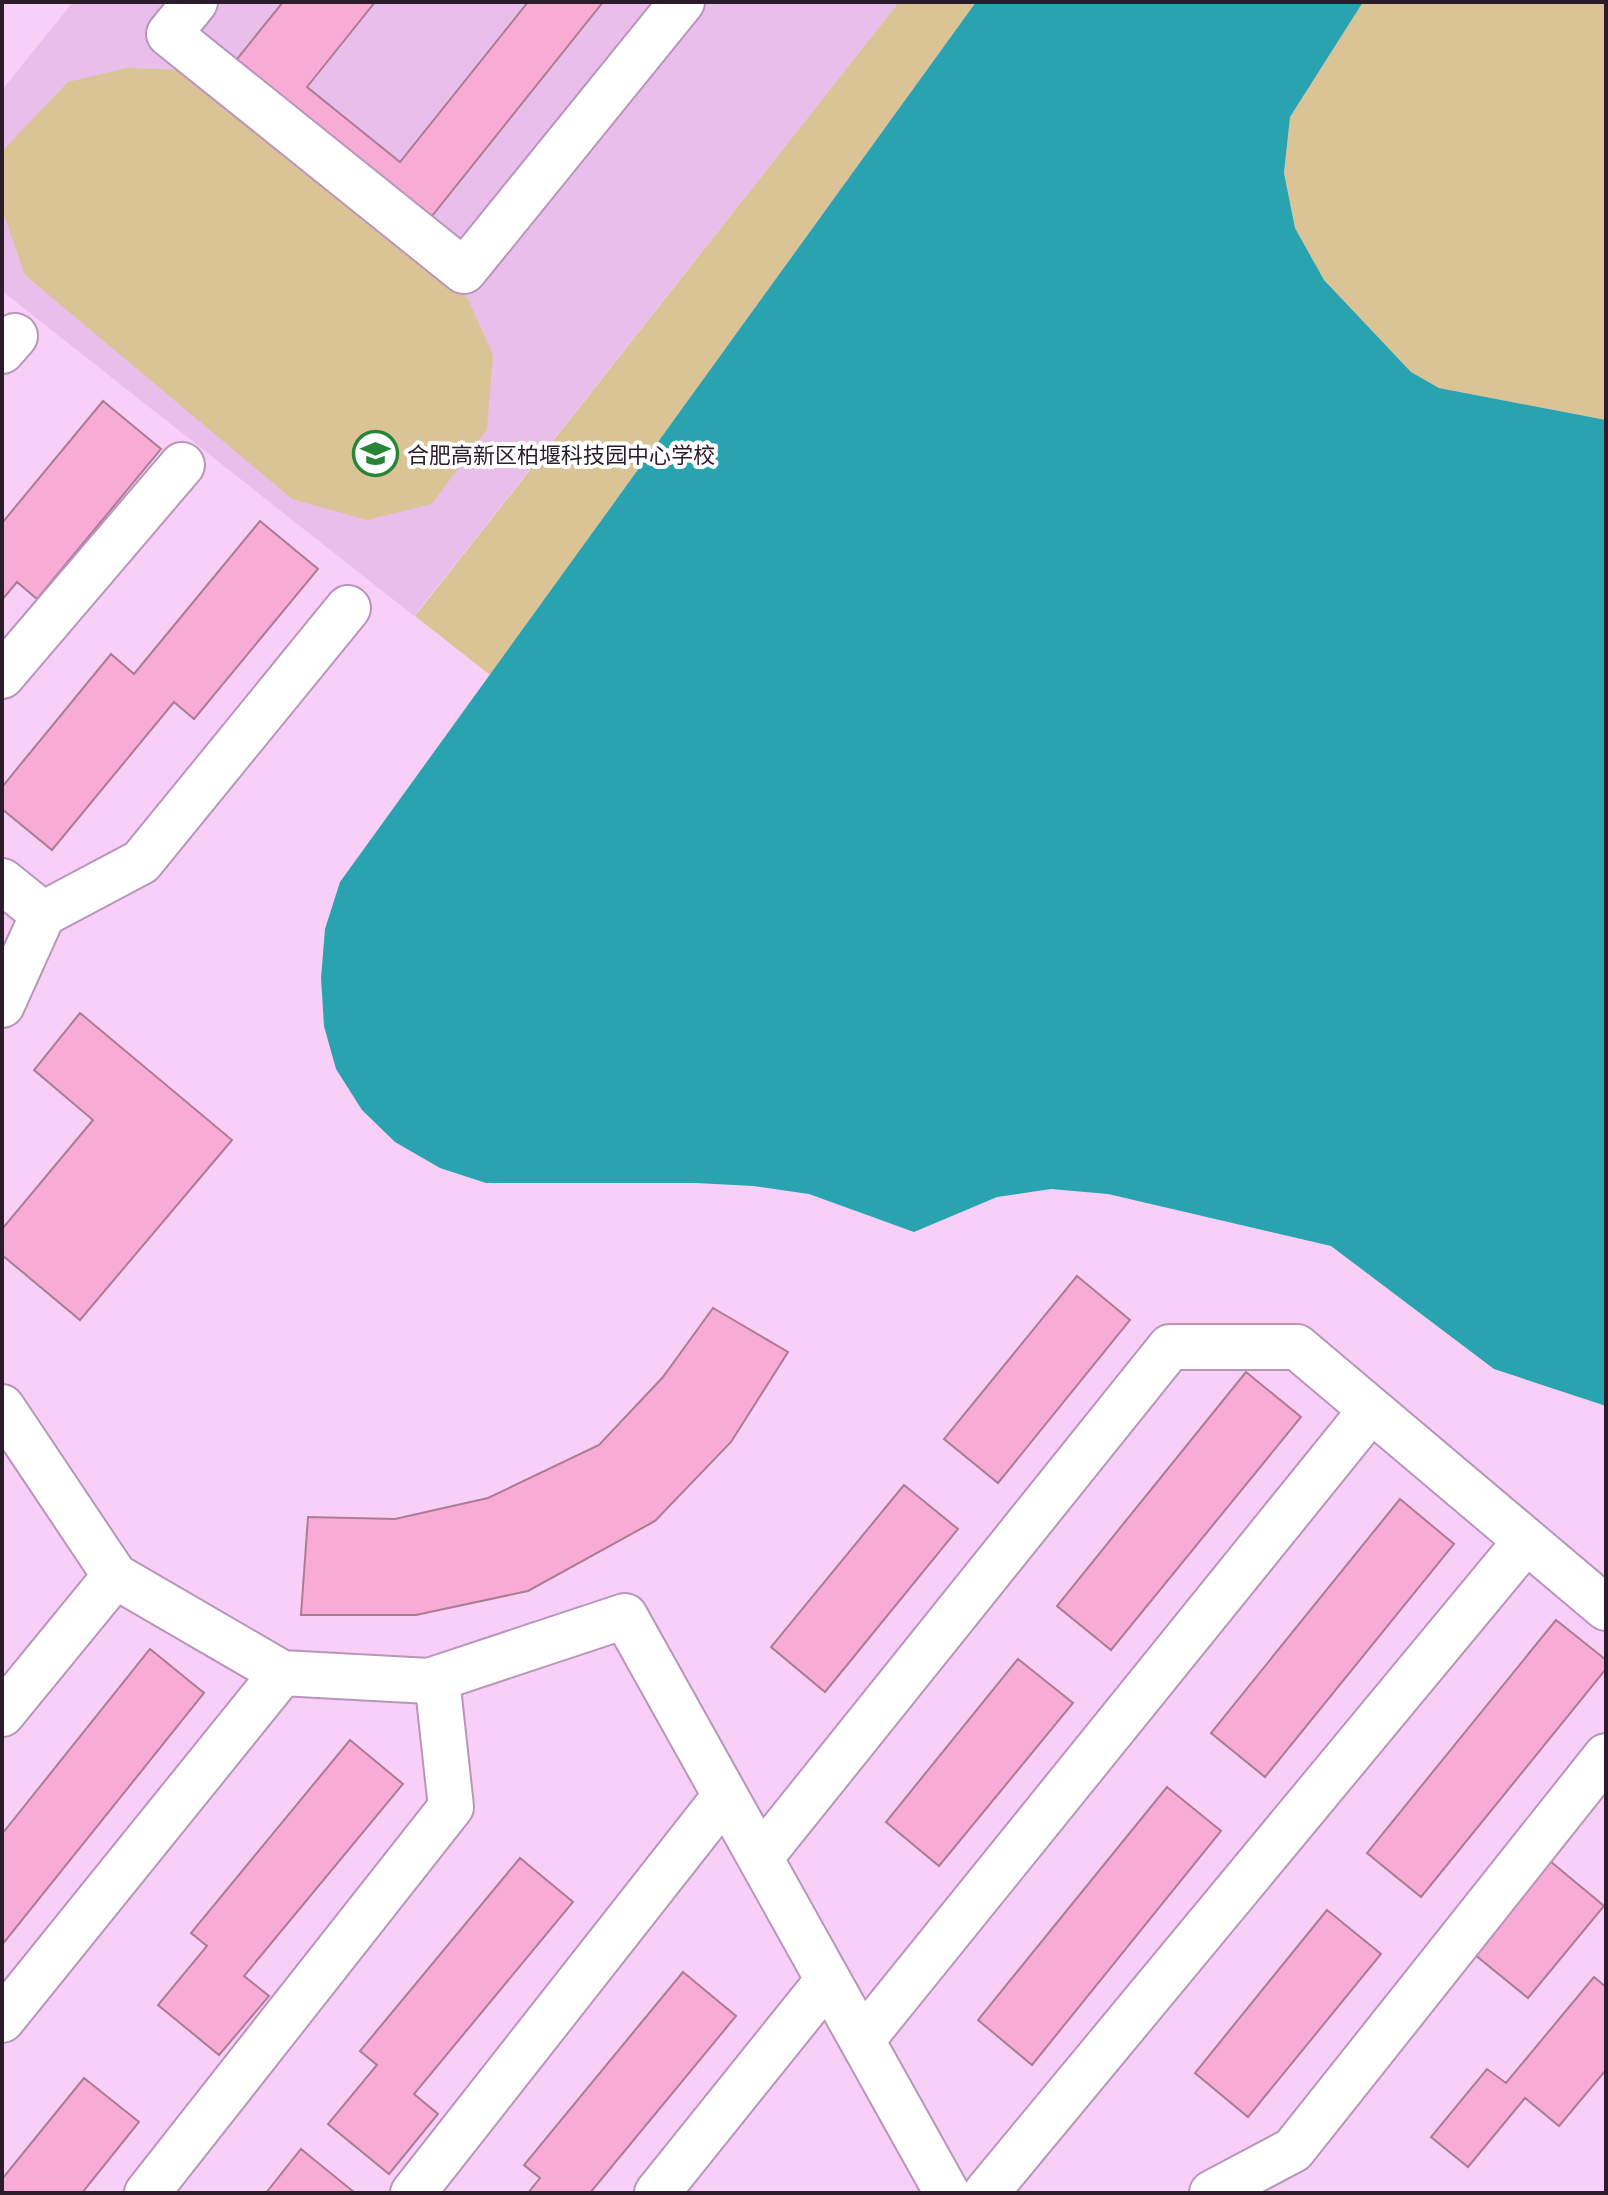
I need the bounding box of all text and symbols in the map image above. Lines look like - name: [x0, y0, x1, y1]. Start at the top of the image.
- school or university icon: 合肥高新区柏堰科技园中心学校: [352, 430, 400, 478]
- place label: 合肥高新区柏堰科技园中心学校: [407, 441, 715, 467]

